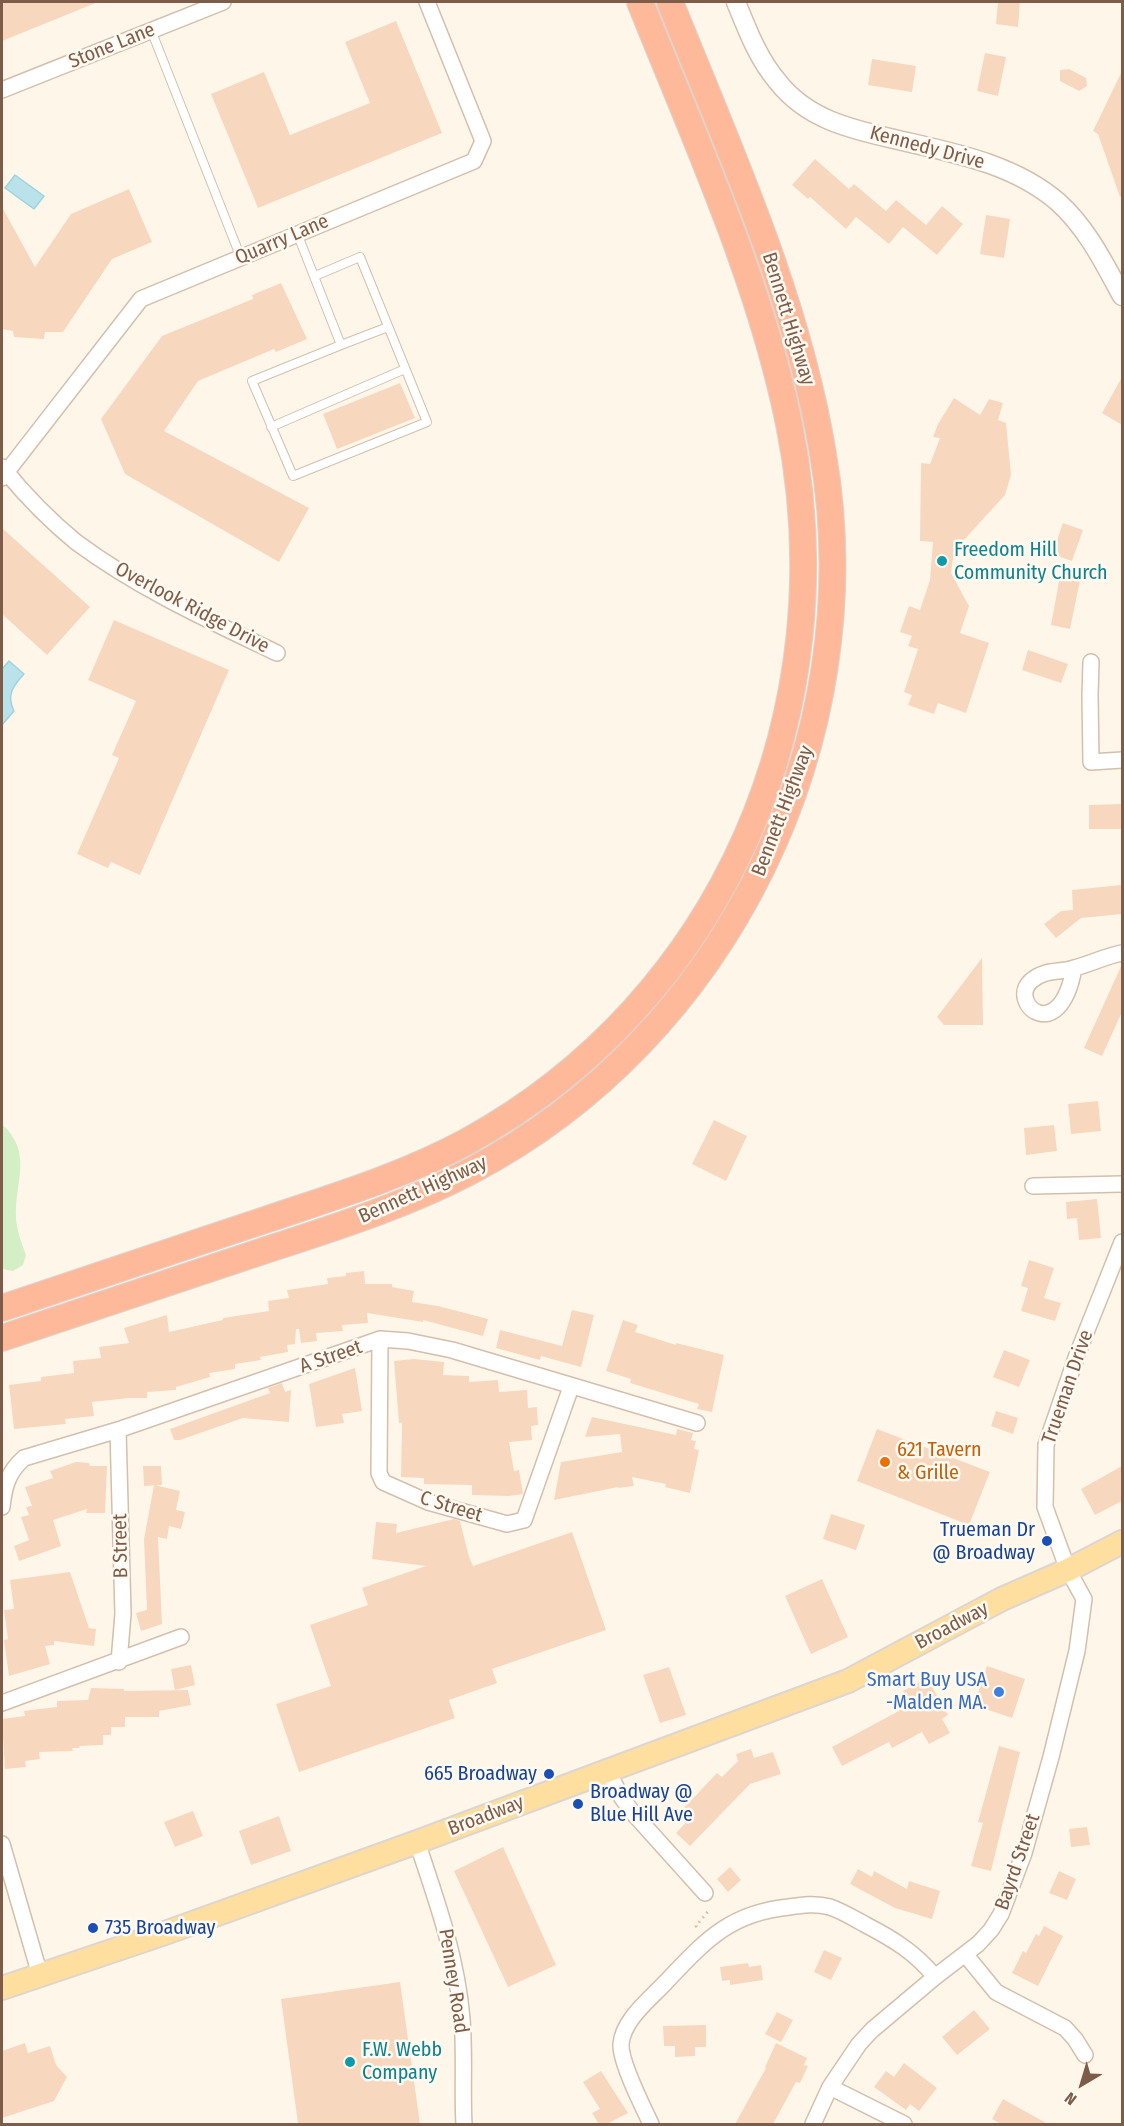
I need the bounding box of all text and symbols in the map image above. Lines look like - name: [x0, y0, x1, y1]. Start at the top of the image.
- street label: Stone Lane: [65, 18, 159, 74]
- street label: Kennedy Drive: [867, 121, 987, 175]
- street label: Quarry Lane: [232, 210, 332, 270]
- street label: Bennett Highway: [756, 250, 820, 388]
- place label: Freedom Hill Community Church: [954, 538, 1108, 585]
- marker: Freedom Hill Community Church: [935, 554, 949, 568]
- street label: Overlook Ridge Drive: [111, 557, 273, 659]
- street label: Bennett Highway: [747, 742, 819, 880]
- street label: Bennett Highway: [355, 1151, 491, 1229]
- street label: Trueman Drive: [1037, 1327, 1099, 1447]
- street label: A Street: [297, 1335, 365, 1379]
- place label: 621 Tavern & Grille: [897, 1438, 982, 1485]
- marker: 621 Tavern & Grille: [878, 1455, 892, 1469]
- street label: C Street: [417, 1486, 485, 1528]
- street label: B Street: [108, 1513, 134, 1579]
- place label: Trueman Dr @ Broadway: [932, 1518, 1035, 1565]
- marker: Trueman Dr @ Broadway: [1040, 1534, 1054, 1548]
- street label: Broadway: [911, 1597, 993, 1655]
- place label: Smart Buy USA -Malden MA.: [867, 1668, 987, 1715]
- marker: Smart Buy USA -Malden MA.: [992, 1685, 1006, 1699]
- place label: 665 Broadway: [424, 1762, 537, 1786]
- marker: 665 Broadway: [542, 1767, 556, 1781]
- place label: Broadway @ Blue Hill Ave: [590, 1780, 693, 1827]
- street label: Broadway: [445, 1791, 527, 1841]
- marker: Broadway @ Blue Hill Ave: [571, 1797, 585, 1811]
- street label: Bayrd Street: [990, 1811, 1046, 1913]
- place label: 735 Broadway: [105, 1916, 215, 1940]
- marker: 735 Broadway: [86, 1921, 100, 1935]
- street label: Penney Road: [433, 1927, 473, 2035]
- place label: F.W. Webb Company: [362, 2038, 442, 2085]
- north arrow: [1052, 2054, 1112, 2114]
- marker: F.W. Webb Company: [343, 2055, 357, 2069]
- text: N: [1061, 2088, 1080, 2109]

